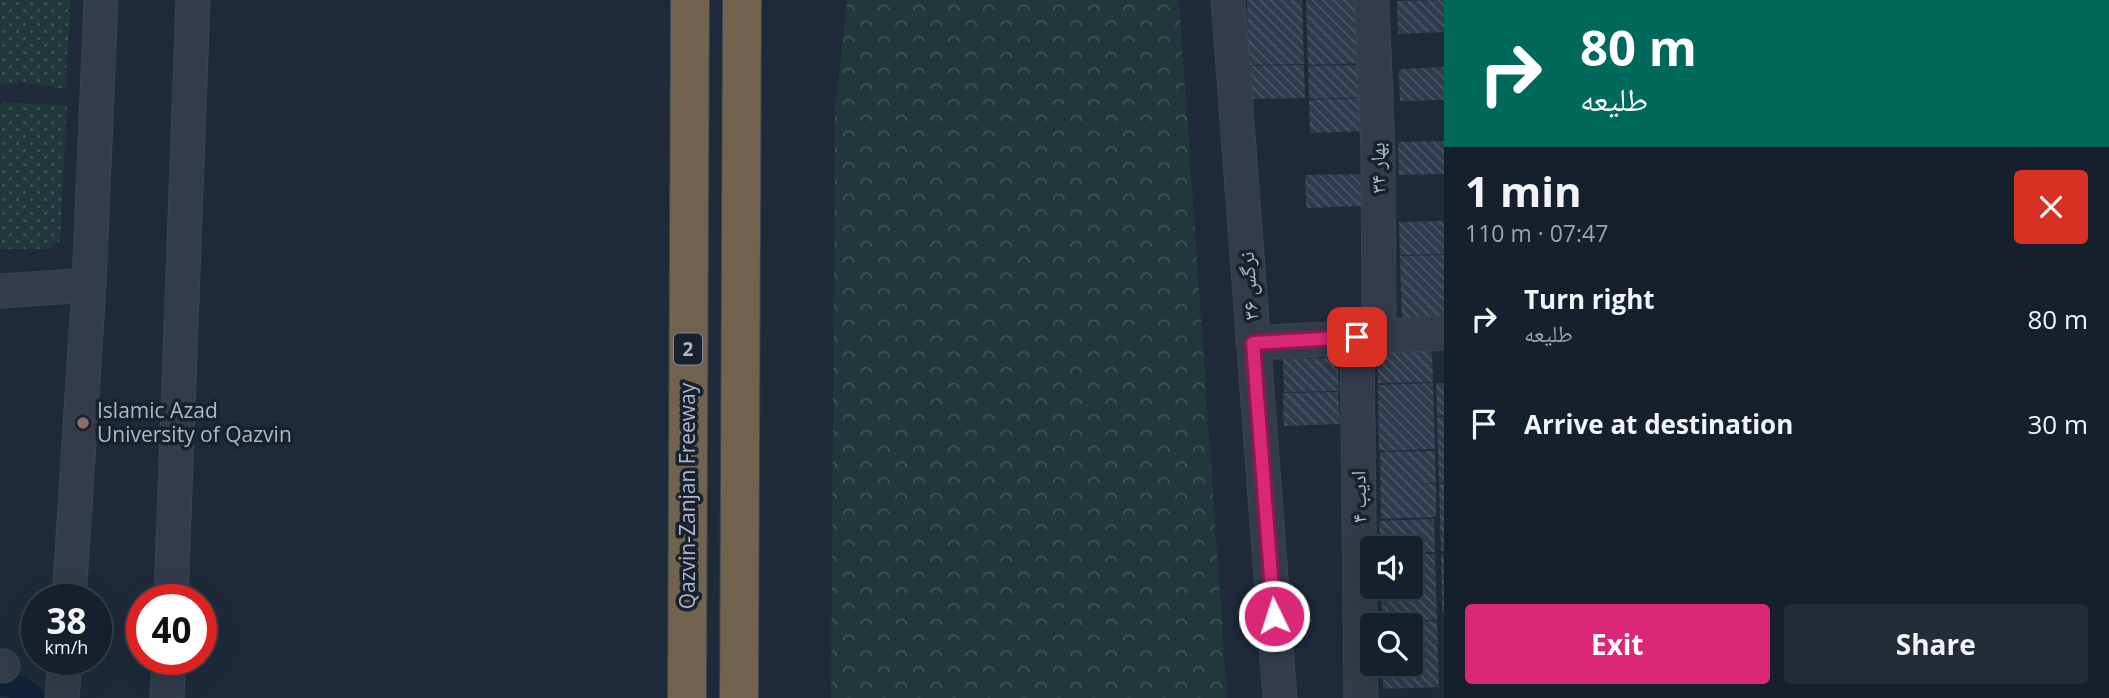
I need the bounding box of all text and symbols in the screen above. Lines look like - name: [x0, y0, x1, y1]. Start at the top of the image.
- text: 80 m: [1580, 14, 1697, 80]
- icon: right: [1465, 28, 1556, 119]
- text: طلیعه: [1580, 77, 1648, 120]
- street label: بهار ۳۴: [1363, 142, 1391, 194]
- text: 1 min: [1465, 162, 1582, 219]
- button: close: [2014, 170, 2088, 244]
- text: 110 m · 07:47: [1465, 217, 1608, 249]
- street label: نرگس ۳۶: [1232, 251, 1264, 321]
- text: Turn right: [1524, 281, 1655, 317]
- icon: right: [1465, 300, 1503, 338]
- text: 80 m: [2027, 301, 2088, 337]
- pin: [1327, 307, 1387, 367]
- text: طلیعه: [1524, 317, 1573, 349]
- icon: arrive: [1338, 318, 1376, 356]
- road number: 2: [674, 334, 702, 364]
- street label: Qazvin-Zanjan Freeway: [673, 382, 701, 609]
- place label: Islamic Azad University of Qazvin: [97, 396, 292, 448]
- icon: arrive: [1465, 405, 1503, 443]
- text: Arrive at destination: [1524, 406, 1793, 442]
- text: 30 m: [2027, 406, 2088, 442]
- marker: Islamic Azad University of Qazvin: [75, 415, 91, 431]
- street label: ادیب ۴: [1344, 470, 1372, 524]
- map controls: [1360, 536, 1423, 676]
- button: sound: [1360, 536, 1423, 599]
- position arrow: [1237, 579, 1311, 653]
- speed limit sign: 40: [126, 584, 217, 675]
- text: 38: [46, 597, 87, 644]
- button: Exit: [1465, 604, 1770, 684]
- button: Share: [1784, 604, 2088, 684]
- button: search: [1360, 613, 1423, 676]
- text: km/h: [45, 635, 88, 659]

